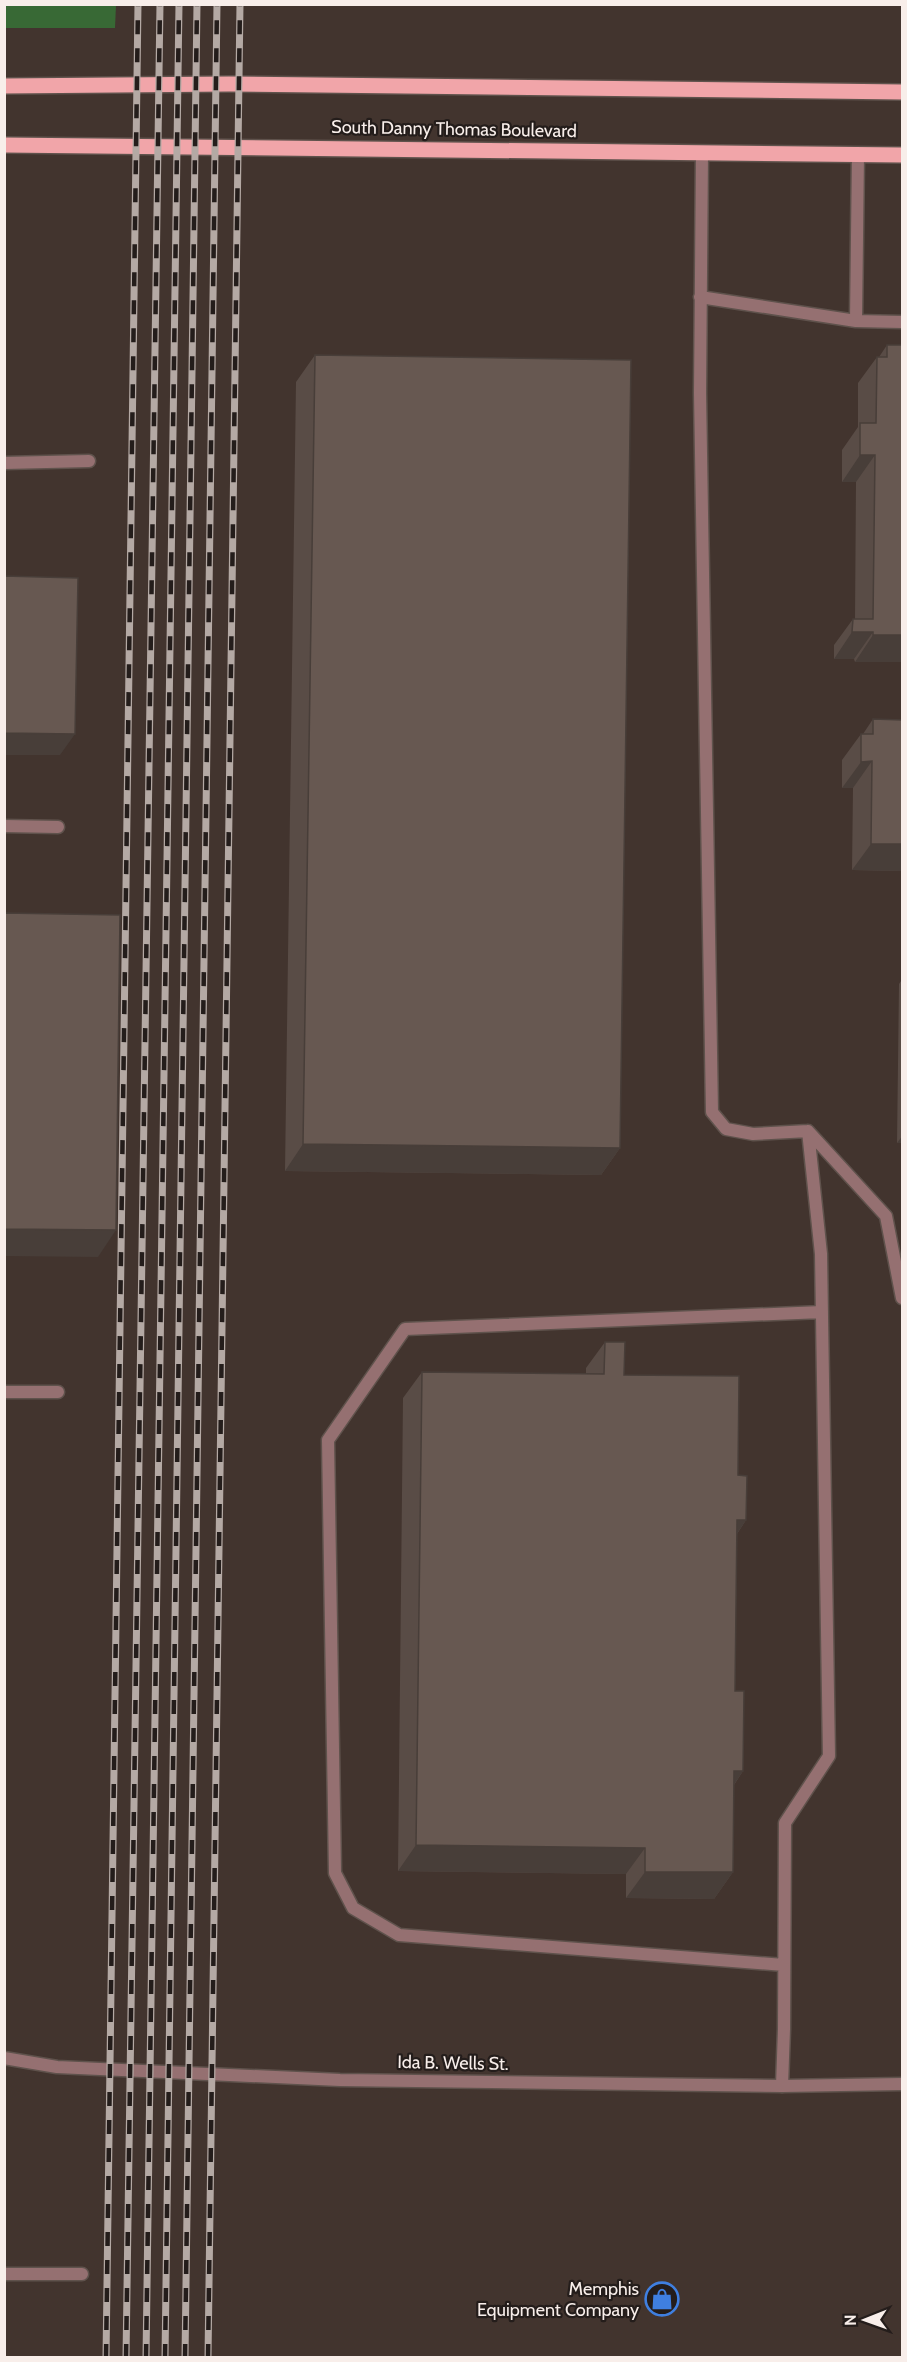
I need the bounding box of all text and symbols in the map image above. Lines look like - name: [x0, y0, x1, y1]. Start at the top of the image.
- street label: South Danny Thomas Boulevard: [331, 116, 577, 142]
- street label: Ida B. Wells St.: [397, 2051, 509, 2075]
- place label: Memphis Equipment Company: [477, 2278, 639, 2321]
- shop icon: Memphis Equipment Company: [644, 2281, 680, 2317]
- north arrow: [835, 2290, 895, 2350]
- text: N: [841, 2314, 860, 2326]

